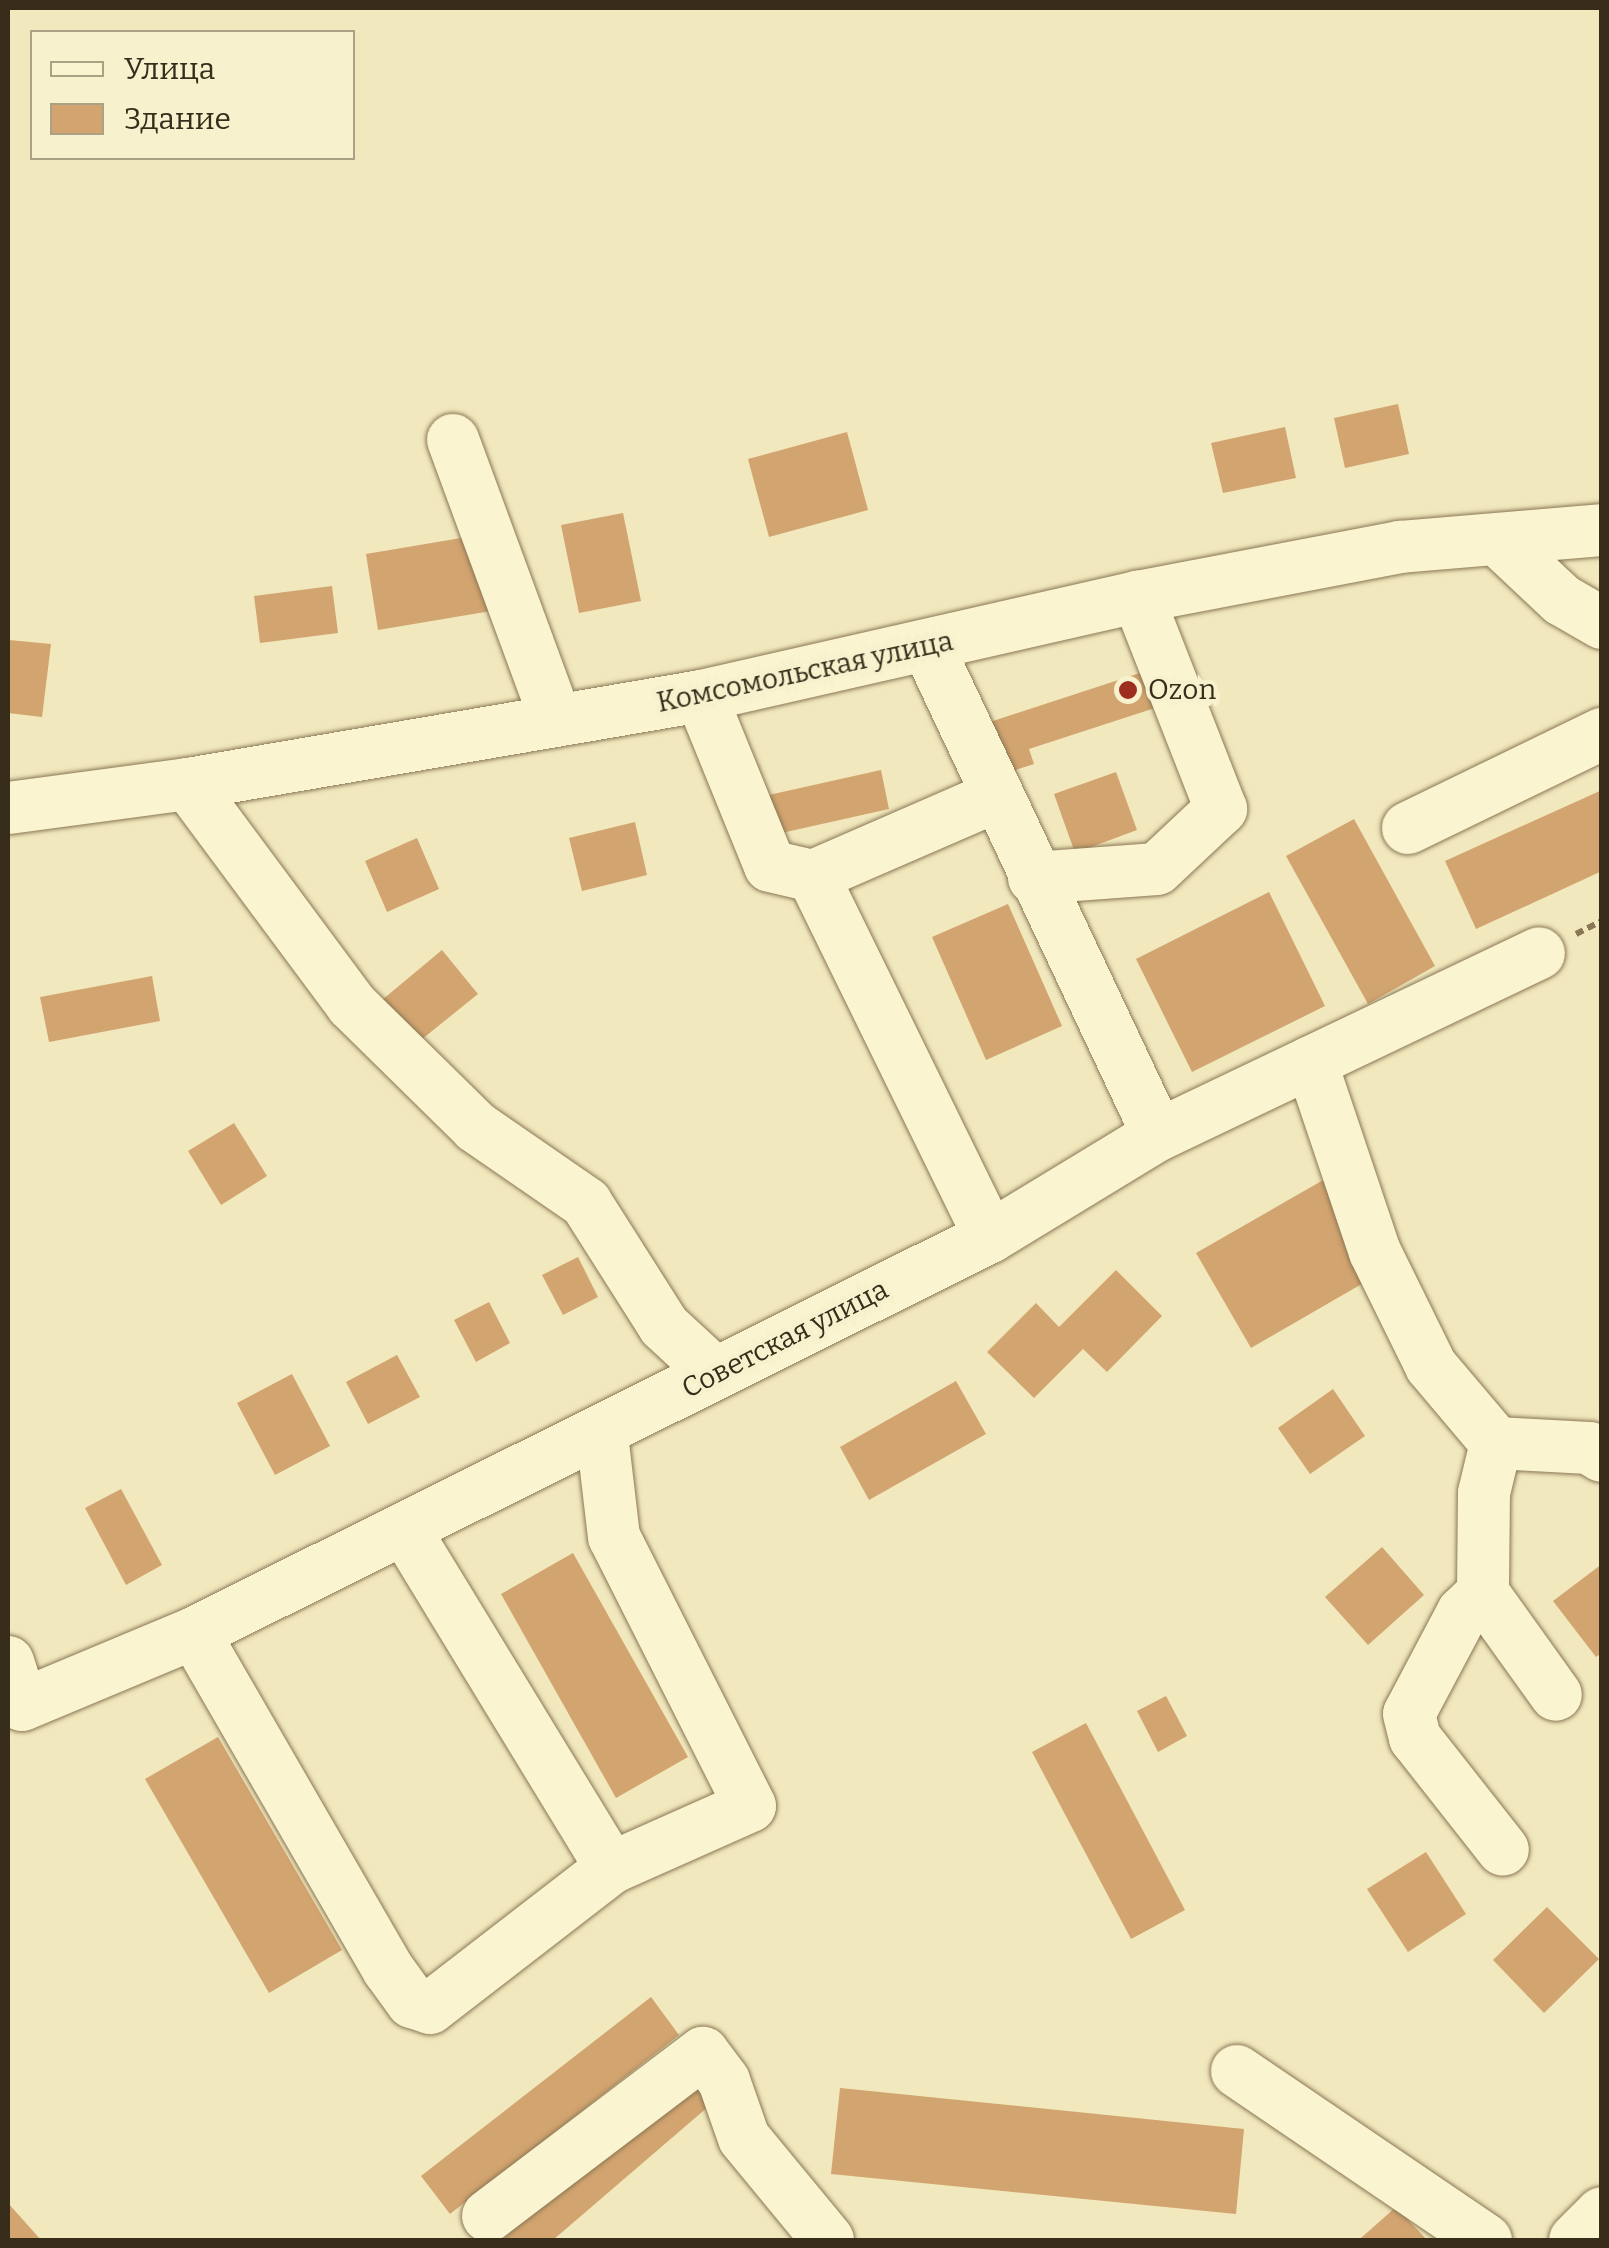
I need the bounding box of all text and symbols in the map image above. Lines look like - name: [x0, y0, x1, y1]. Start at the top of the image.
- legend: [30, 30, 355, 160]
- text: Улица: [124, 51, 215, 87]
- text: Здание: [124, 101, 231, 137]
- street label: Комсомольская улица: [654, 624, 956, 720]
- place label: Ozon: [1148, 673, 1216, 707]
- marker: Ozon: [1117, 679, 1139, 701]
- street label: Советская улица: [676, 1273, 894, 1405]

